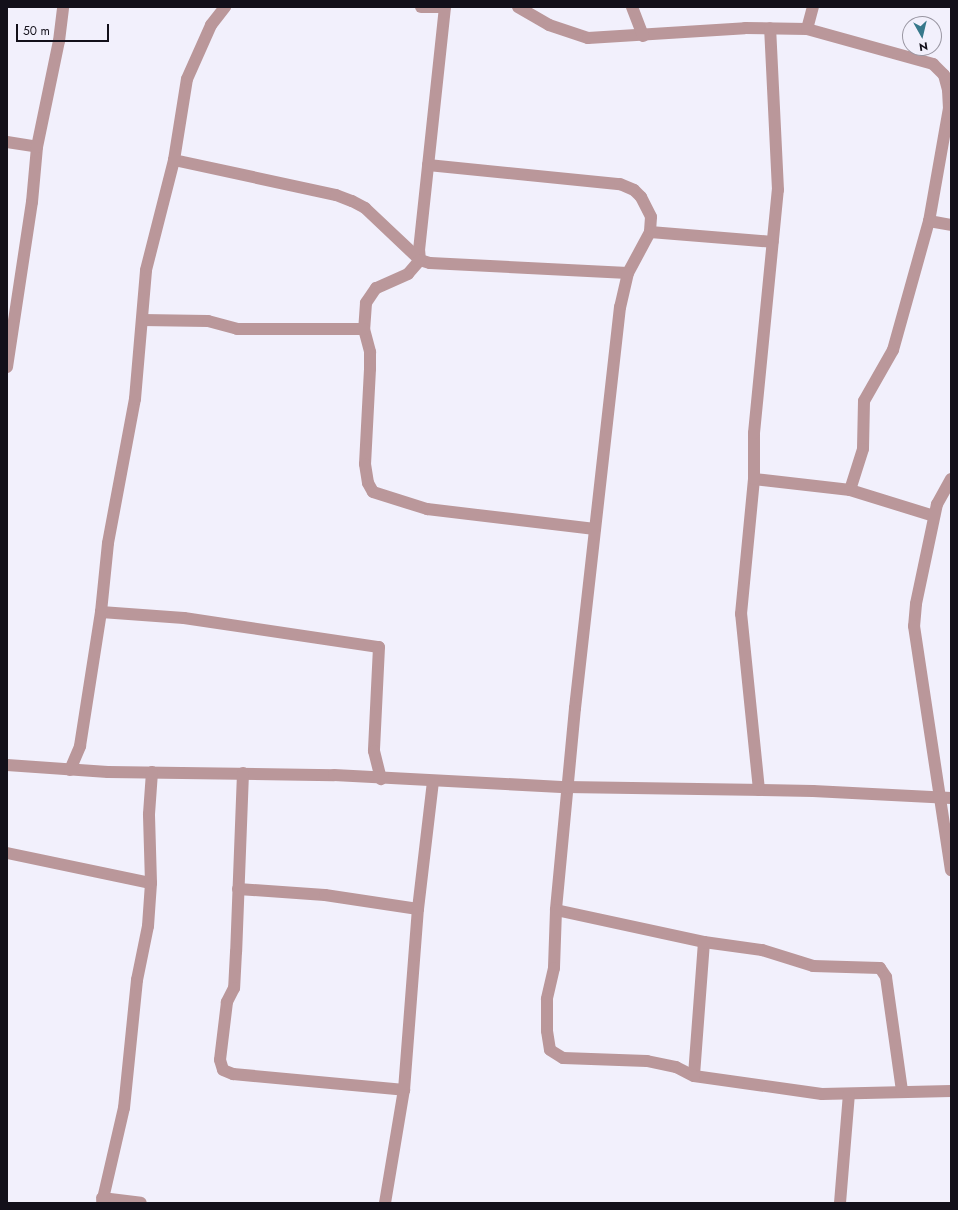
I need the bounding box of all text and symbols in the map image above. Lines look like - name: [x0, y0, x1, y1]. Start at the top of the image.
- scale bar: [18, 16, 111, 42]
- north arrow: [902, 16, 942, 56]
- text: 50 m: [23, 22, 50, 40]
- text: N: [918, 38, 929, 55]

